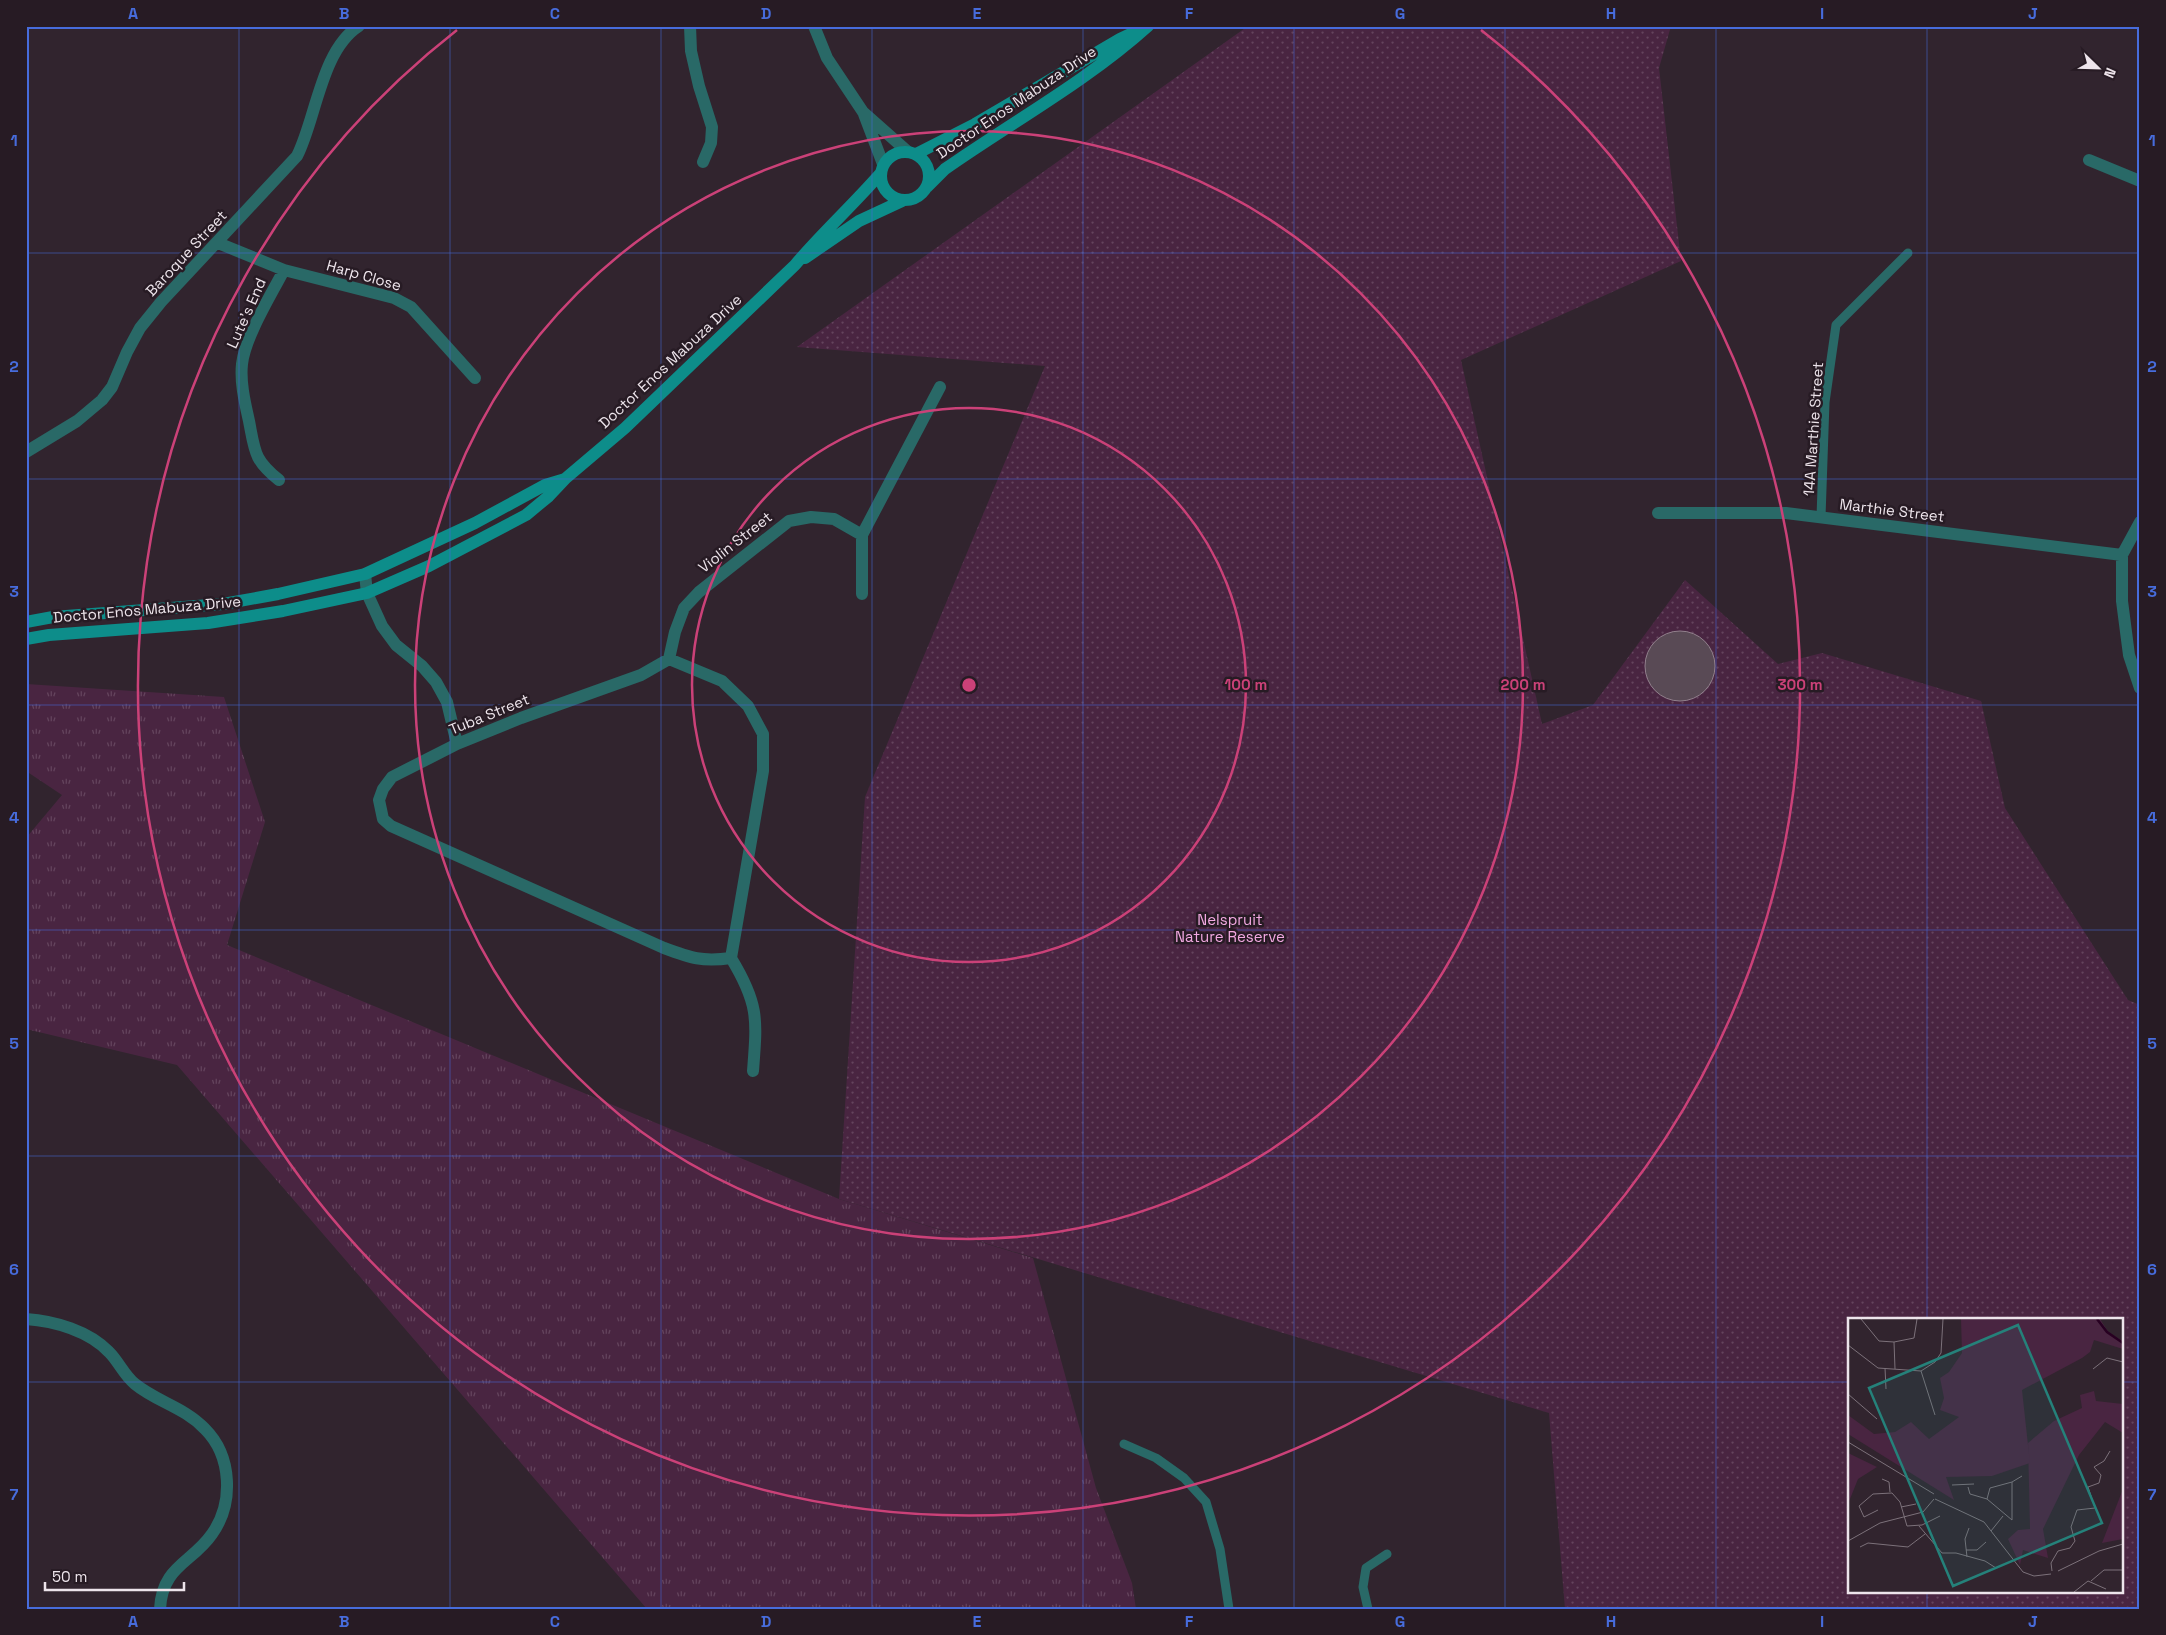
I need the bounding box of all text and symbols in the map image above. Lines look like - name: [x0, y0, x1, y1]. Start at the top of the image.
- text: A: [128, 3, 138, 24]
- text: B: [339, 3, 349, 24]
- text: C: [550, 3, 560, 24]
- text: D: [761, 3, 771, 24]
- text: E: [973, 3, 982, 24]
- text: F: [1185, 3, 1194, 24]
- text: G: [1395, 3, 1405, 24]
- text: H: [1606, 3, 1616, 24]
- text: I: [1820, 3, 1824, 24]
- text: J: [2028, 3, 2038, 24]
- street label: Doctor Enos Mabuza Drive: [933, 41, 1100, 163]
- north arrow: [2074, 42, 2124, 92]
- text: N: [2100, 65, 2120, 81]
- text: 1: [10, 130, 18, 151]
- text: 1: [2148, 130, 2156, 151]
- street label: Baroque Street: [141, 206, 231, 300]
- street label: Harp Close: [324, 255, 404, 295]
- street label: Lute's End: [222, 275, 270, 351]
- street label: Doctor Enos Mabuza Drive: [595, 290, 746, 432]
- text: 2: [9, 356, 19, 377]
- text: 2: [2147, 356, 2157, 377]
- street label: 14A Marthie Street: [1799, 361, 1827, 497]
- street label: Marthie Street: [1838, 494, 1946, 526]
- street label: Violin Street: [694, 507, 776, 577]
- text: 3: [9, 581, 19, 602]
- text: 3: [2147, 581, 2157, 602]
- street label: Doctor Enos Mabuza Drive: [52, 591, 242, 627]
- text: 100 m: [1225, 675, 1267, 694]
- text: 200 m: [1501, 675, 1545, 694]
- text: 300 m: [1777, 675, 1823, 694]
- centre of rings: [960, 676, 978, 694]
- street label: Tuba Street: [446, 689, 532, 739]
- text: 4: [9, 807, 19, 828]
- text: 4: [2147, 807, 2157, 828]
- park label: Nelspruit Nature Reserve: [1175, 910, 1285, 946]
- text: 5: [9, 1033, 19, 1054]
- text: 5: [2147, 1033, 2157, 1054]
- text: 6: [9, 1259, 19, 1280]
- text: 6: [2147, 1259, 2157, 1280]
- inset map: [1848, 1318, 2124, 1592]
- text: 7: [10, 1484, 19, 1505]
- text: 7: [2148, 1484, 2157, 1505]
- scale bar: [45, 1560, 184, 1592]
- text: 50 m: [52, 1567, 87, 1586]
- text: A: [128, 1611, 138, 1632]
- text: B: [339, 1611, 349, 1632]
- text: C: [550, 1611, 560, 1632]
- text: D: [761, 1611, 771, 1632]
- text: E: [973, 1611, 982, 1632]
- text: F: [1185, 1611, 1194, 1632]
- text: G: [1395, 1611, 1405, 1632]
- text: H: [1606, 1611, 1616, 1632]
- text: I: [1820, 1611, 1824, 1632]
- text: J: [2028, 1611, 2038, 1632]

